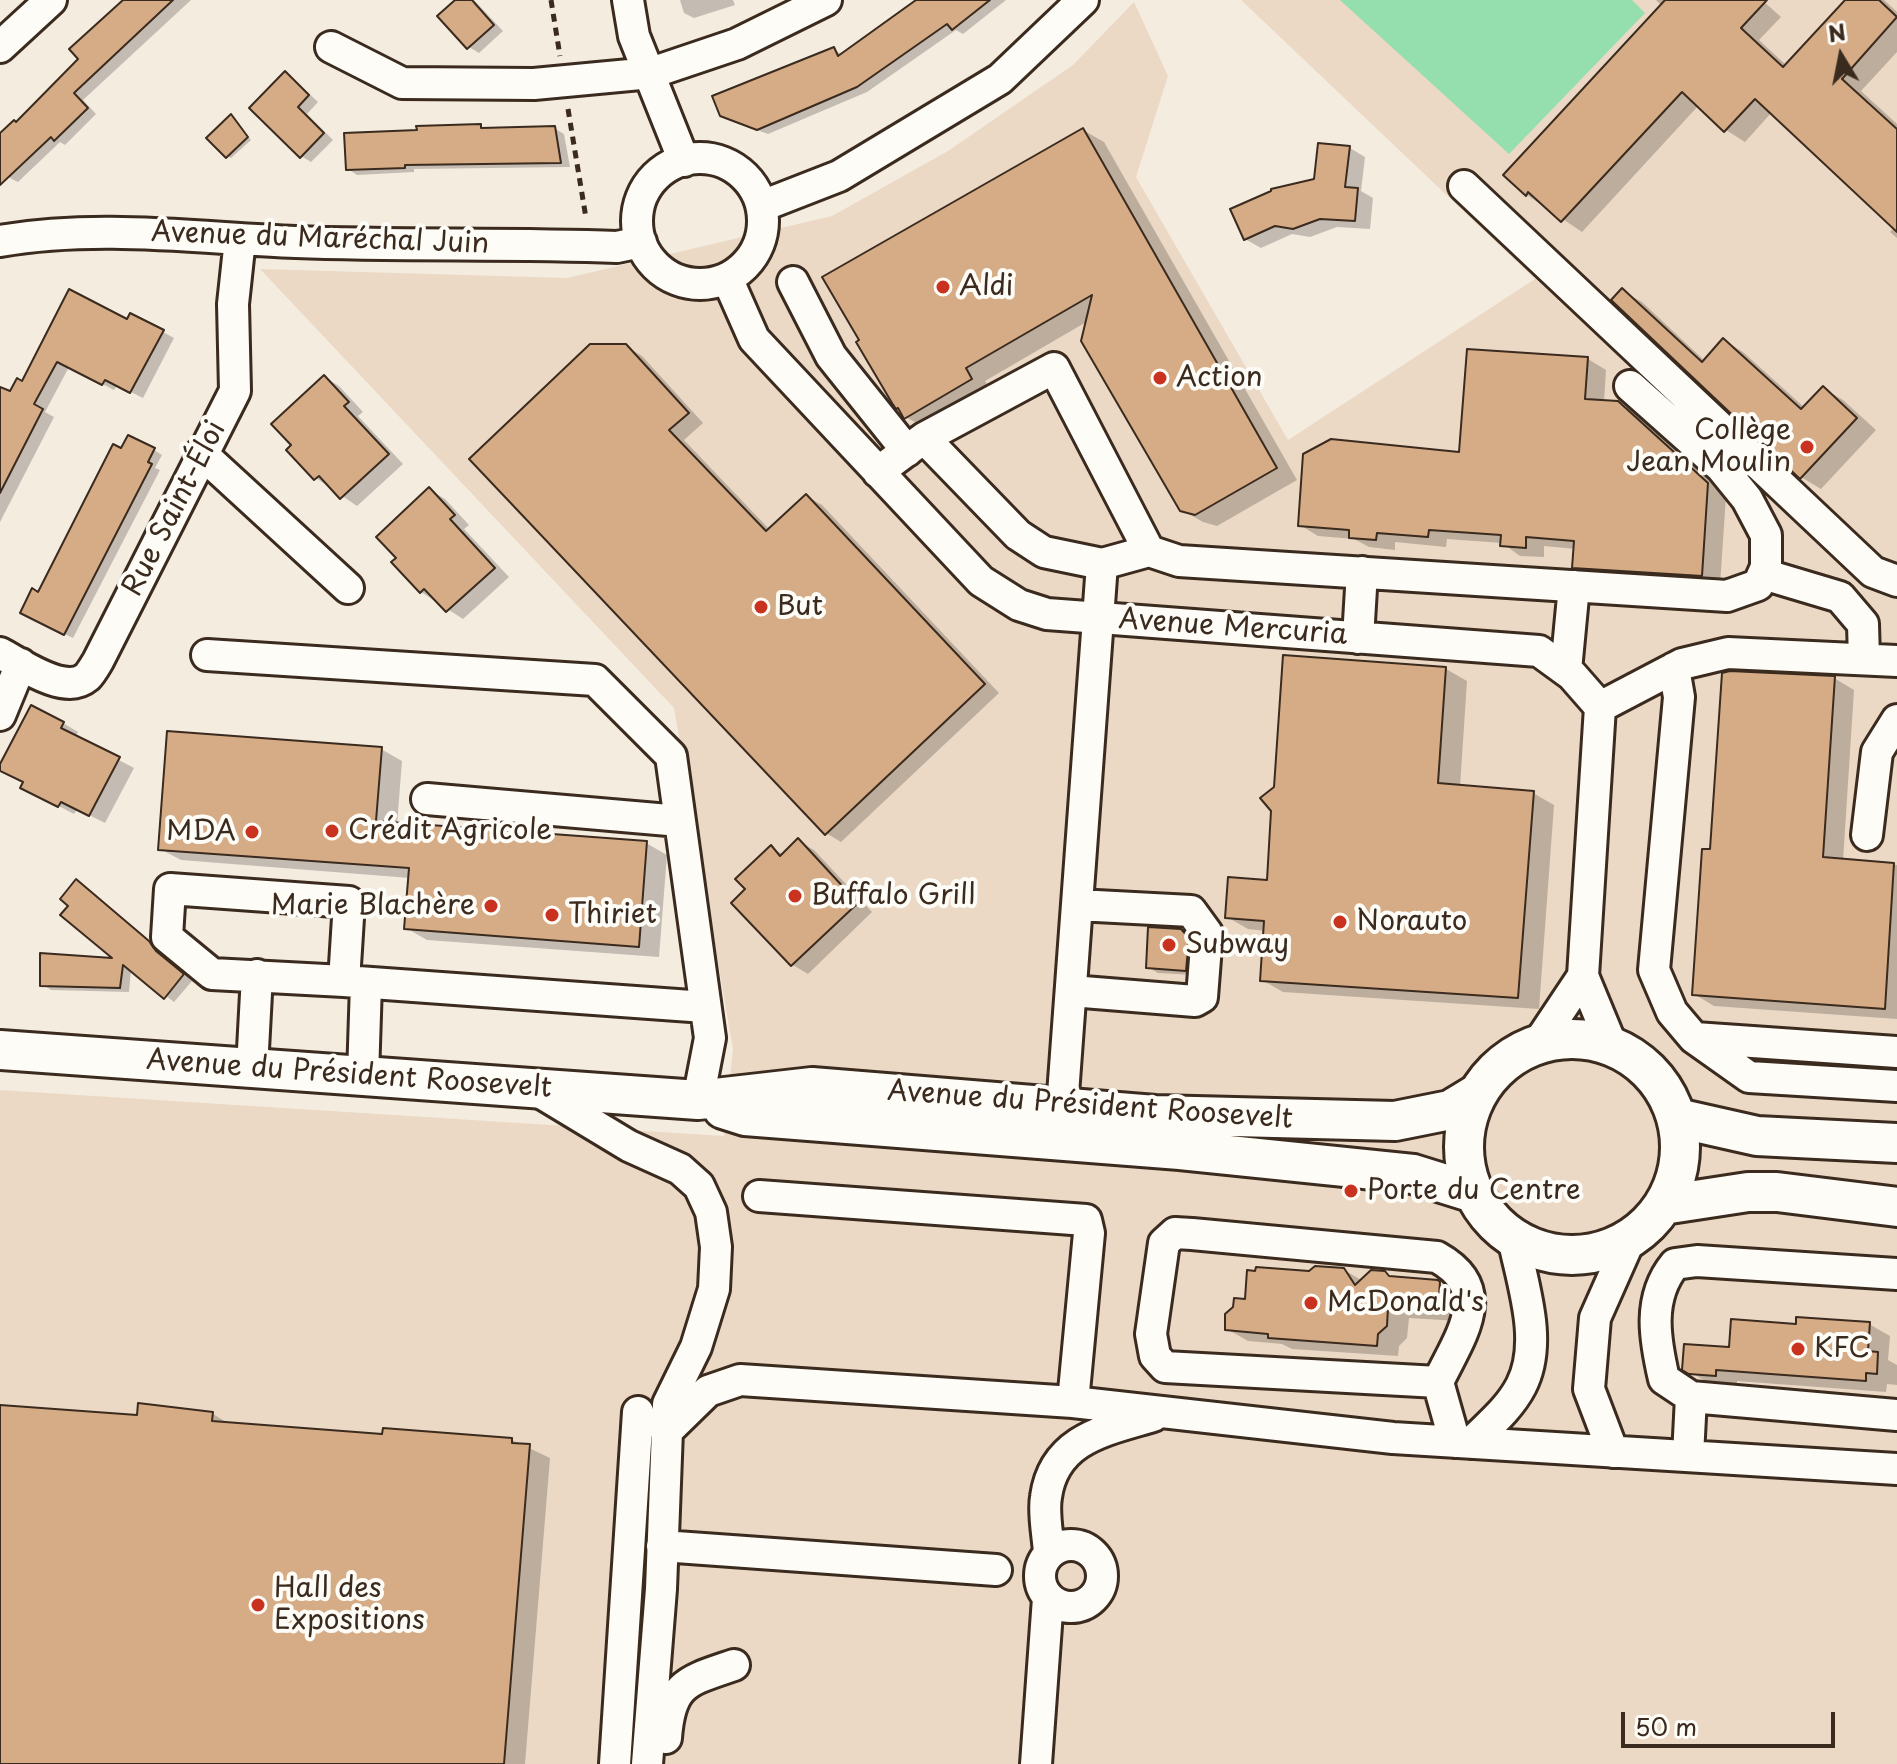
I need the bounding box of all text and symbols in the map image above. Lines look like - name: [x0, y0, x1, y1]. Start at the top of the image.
- text: N: [1825, 14, 1848, 50]
- north arrow: [1801, 16, 1881, 96]
- street label: Avenue du Maréchal Juin: [150, 216, 490, 262]
- place label: Aldi: [959, 270, 1014, 304]
- marker: Aldi: [934, 278, 952, 296]
- place label: Action: [1176, 361, 1263, 395]
- marker: Action: [1151, 369, 1169, 387]
- place label: Collège Jean Moulin: [1626, 414, 1791, 480]
- street label: Rue Saint-Éloi: [116, 416, 234, 602]
- marker: Collège Jean Moulin: [1798, 438, 1816, 456]
- place label: But: [777, 590, 823, 624]
- marker: But: [752, 598, 770, 616]
- street label: Avenue Mercuria: [1117, 603, 1349, 653]
- place label: Crédit Agricole: [348, 814, 552, 848]
- place label: MDA: [166, 815, 236, 849]
- marker: Crédit Agricole: [323, 822, 341, 840]
- marker: MDA: [243, 823, 261, 841]
- place label: Buffalo Grill: [811, 879, 976, 913]
- marker: Buffalo Grill: [786, 887, 804, 905]
- place label: Marie Blachère: [271, 889, 475, 923]
- marker: Marie Blachère: [482, 897, 500, 915]
- place label: Thiriet: [568, 898, 657, 932]
- place label: Norauto: [1356, 905, 1467, 939]
- marker: Thiriet: [543, 906, 561, 924]
- marker: Norauto: [1331, 913, 1349, 931]
- place label: Subway: [1185, 928, 1289, 962]
- marker: Subway: [1160, 936, 1178, 954]
- street label: Avenue du Président Roosevelt: [145, 1044, 553, 1106]
- street label: Avenue du Président Roosevelt: [886, 1075, 1294, 1137]
- place label: Porte du Centre: [1367, 1174, 1581, 1208]
- marker: Porte du Centre: [1342, 1182, 1360, 1200]
- place label: McDonald's: [1327, 1286, 1484, 1320]
- marker: McDonald's: [1302, 1294, 1320, 1312]
- place label: KFC: [1814, 1332, 1870, 1366]
- marker: KFC: [1789, 1340, 1807, 1358]
- place label: Hall des Expositions: [274, 1572, 425, 1638]
- marker: Hall des Expositions: [249, 1596, 267, 1614]
- scale bar: [1625, 1696, 1839, 1746]
- text: 50 m: [1635, 1708, 1697, 1744]

